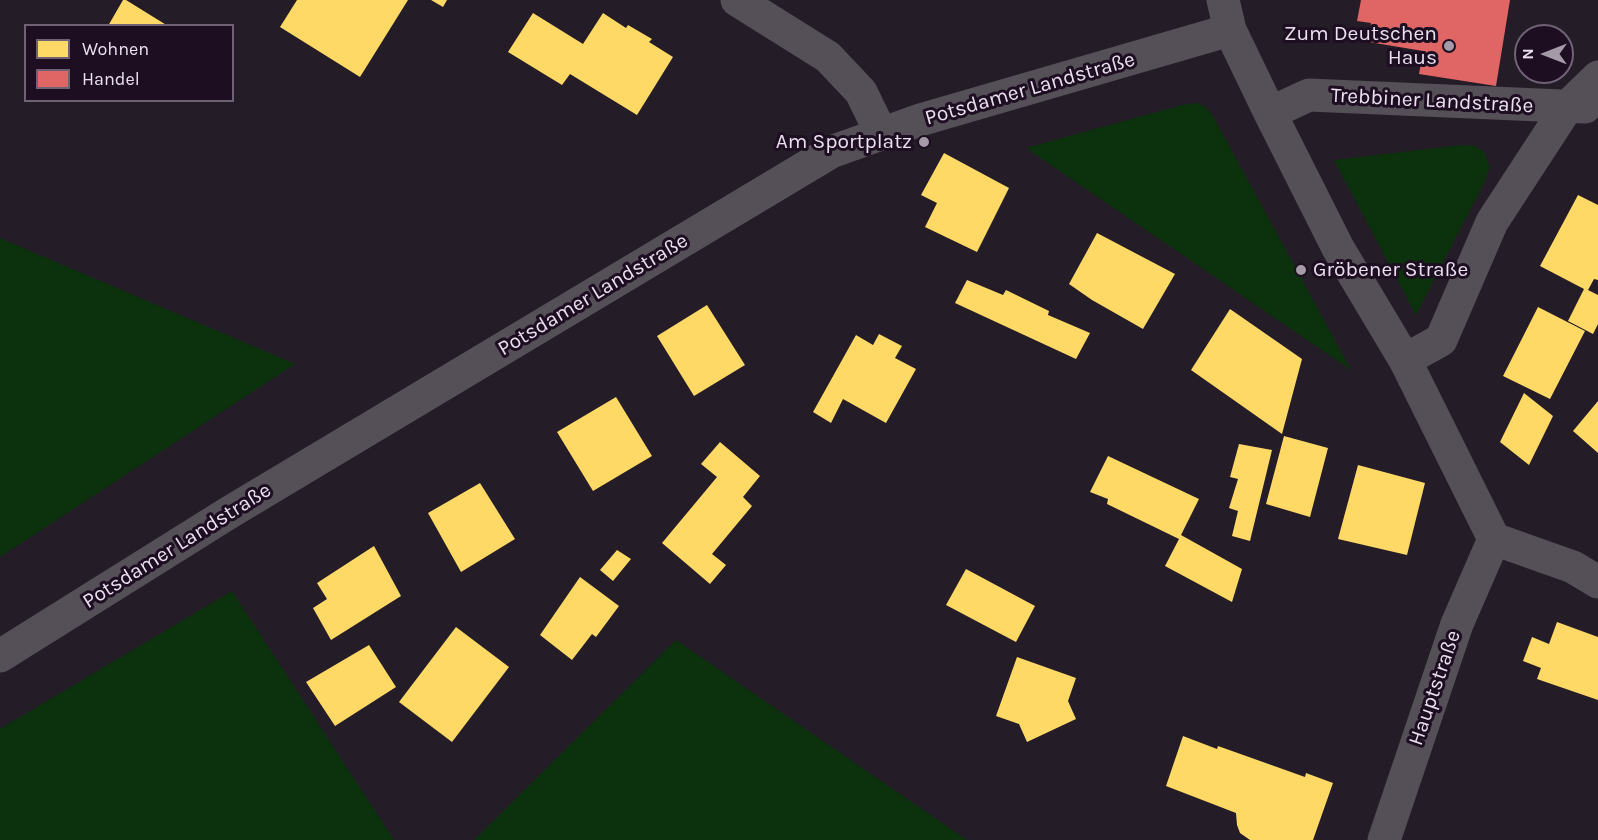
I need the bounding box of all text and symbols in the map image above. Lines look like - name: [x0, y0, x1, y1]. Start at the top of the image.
- place label: Zum Deutschen Haus: [1284, 21, 1437, 71]
- legend: [24, 24, 234, 102]
- north arrow: [1514, 24, 1574, 84]
- text: Wohnen: [82, 38, 149, 60]
- marker: Zum Deutschen Haus: [1442, 39, 1456, 53]
- street label: Potsdamer Landstraße: [922, 47, 1138, 131]
- text: N: [1518, 48, 1537, 60]
- text: Handel: [82, 68, 140, 90]
- street label: Trebbiner Landstraße: [1330, 83, 1534, 119]
- place label: Am Sportplatz: [776, 129, 912, 155]
- marker: Am Sportplatz: [917, 135, 931, 149]
- street label: Potsdamer Landstraße: [493, 228, 693, 362]
- place label: Gröbener Straße: [1313, 257, 1468, 283]
- marker: Gröbener Straße: [1294, 263, 1308, 277]
- street label: Potsdamer Landstraße: [78, 478, 276, 614]
- street label: Hauptstraße: [1404, 627, 1466, 749]

